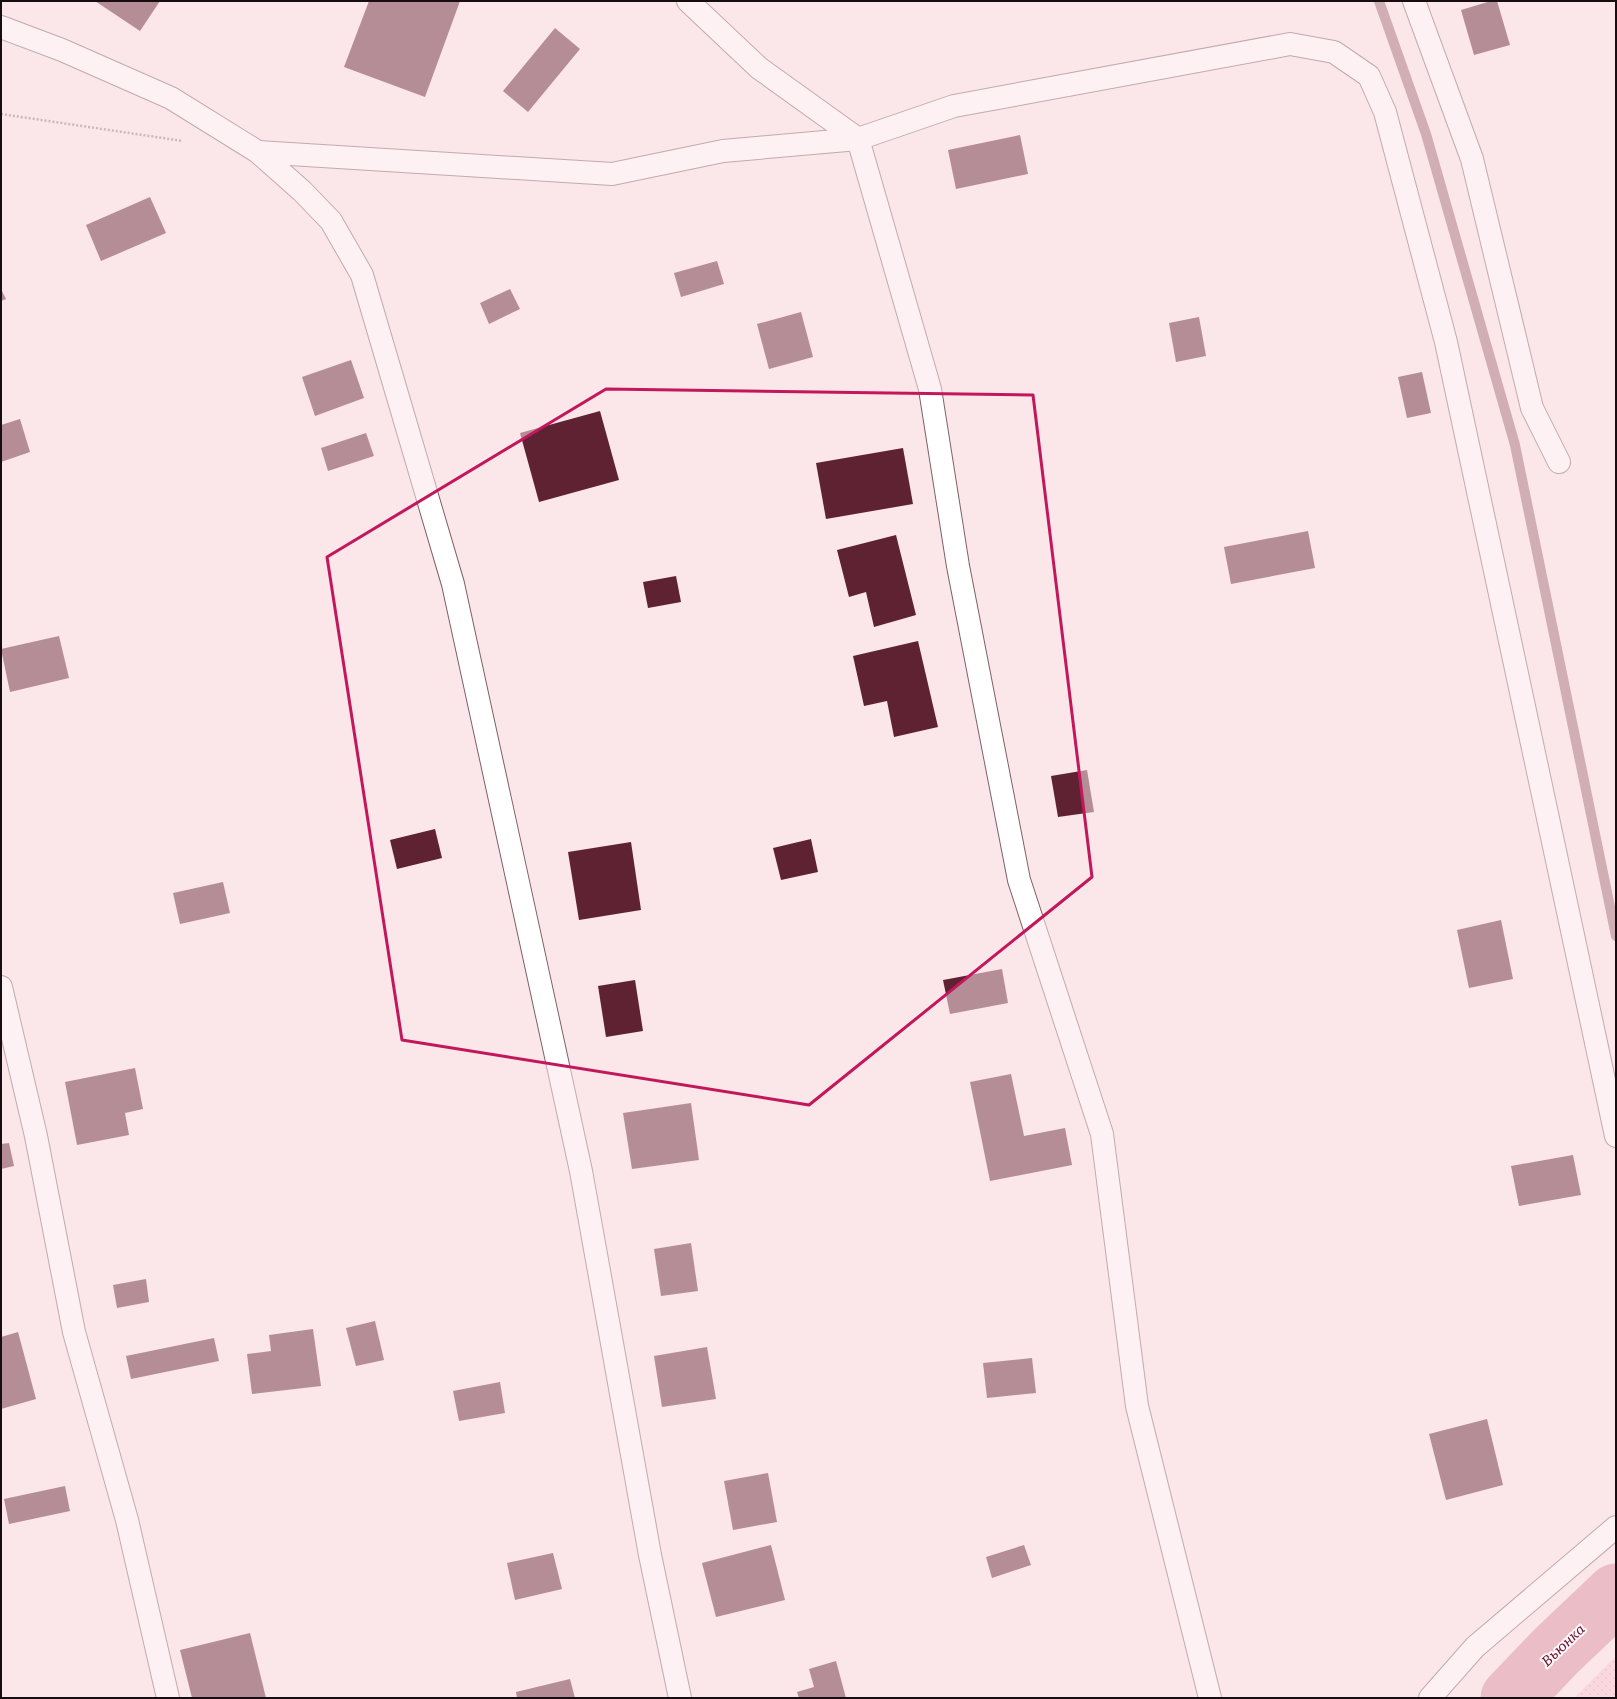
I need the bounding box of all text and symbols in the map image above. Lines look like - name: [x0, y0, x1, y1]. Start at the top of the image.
- water label: Вьюнка: [1537, 1621, 1588, 1670]

